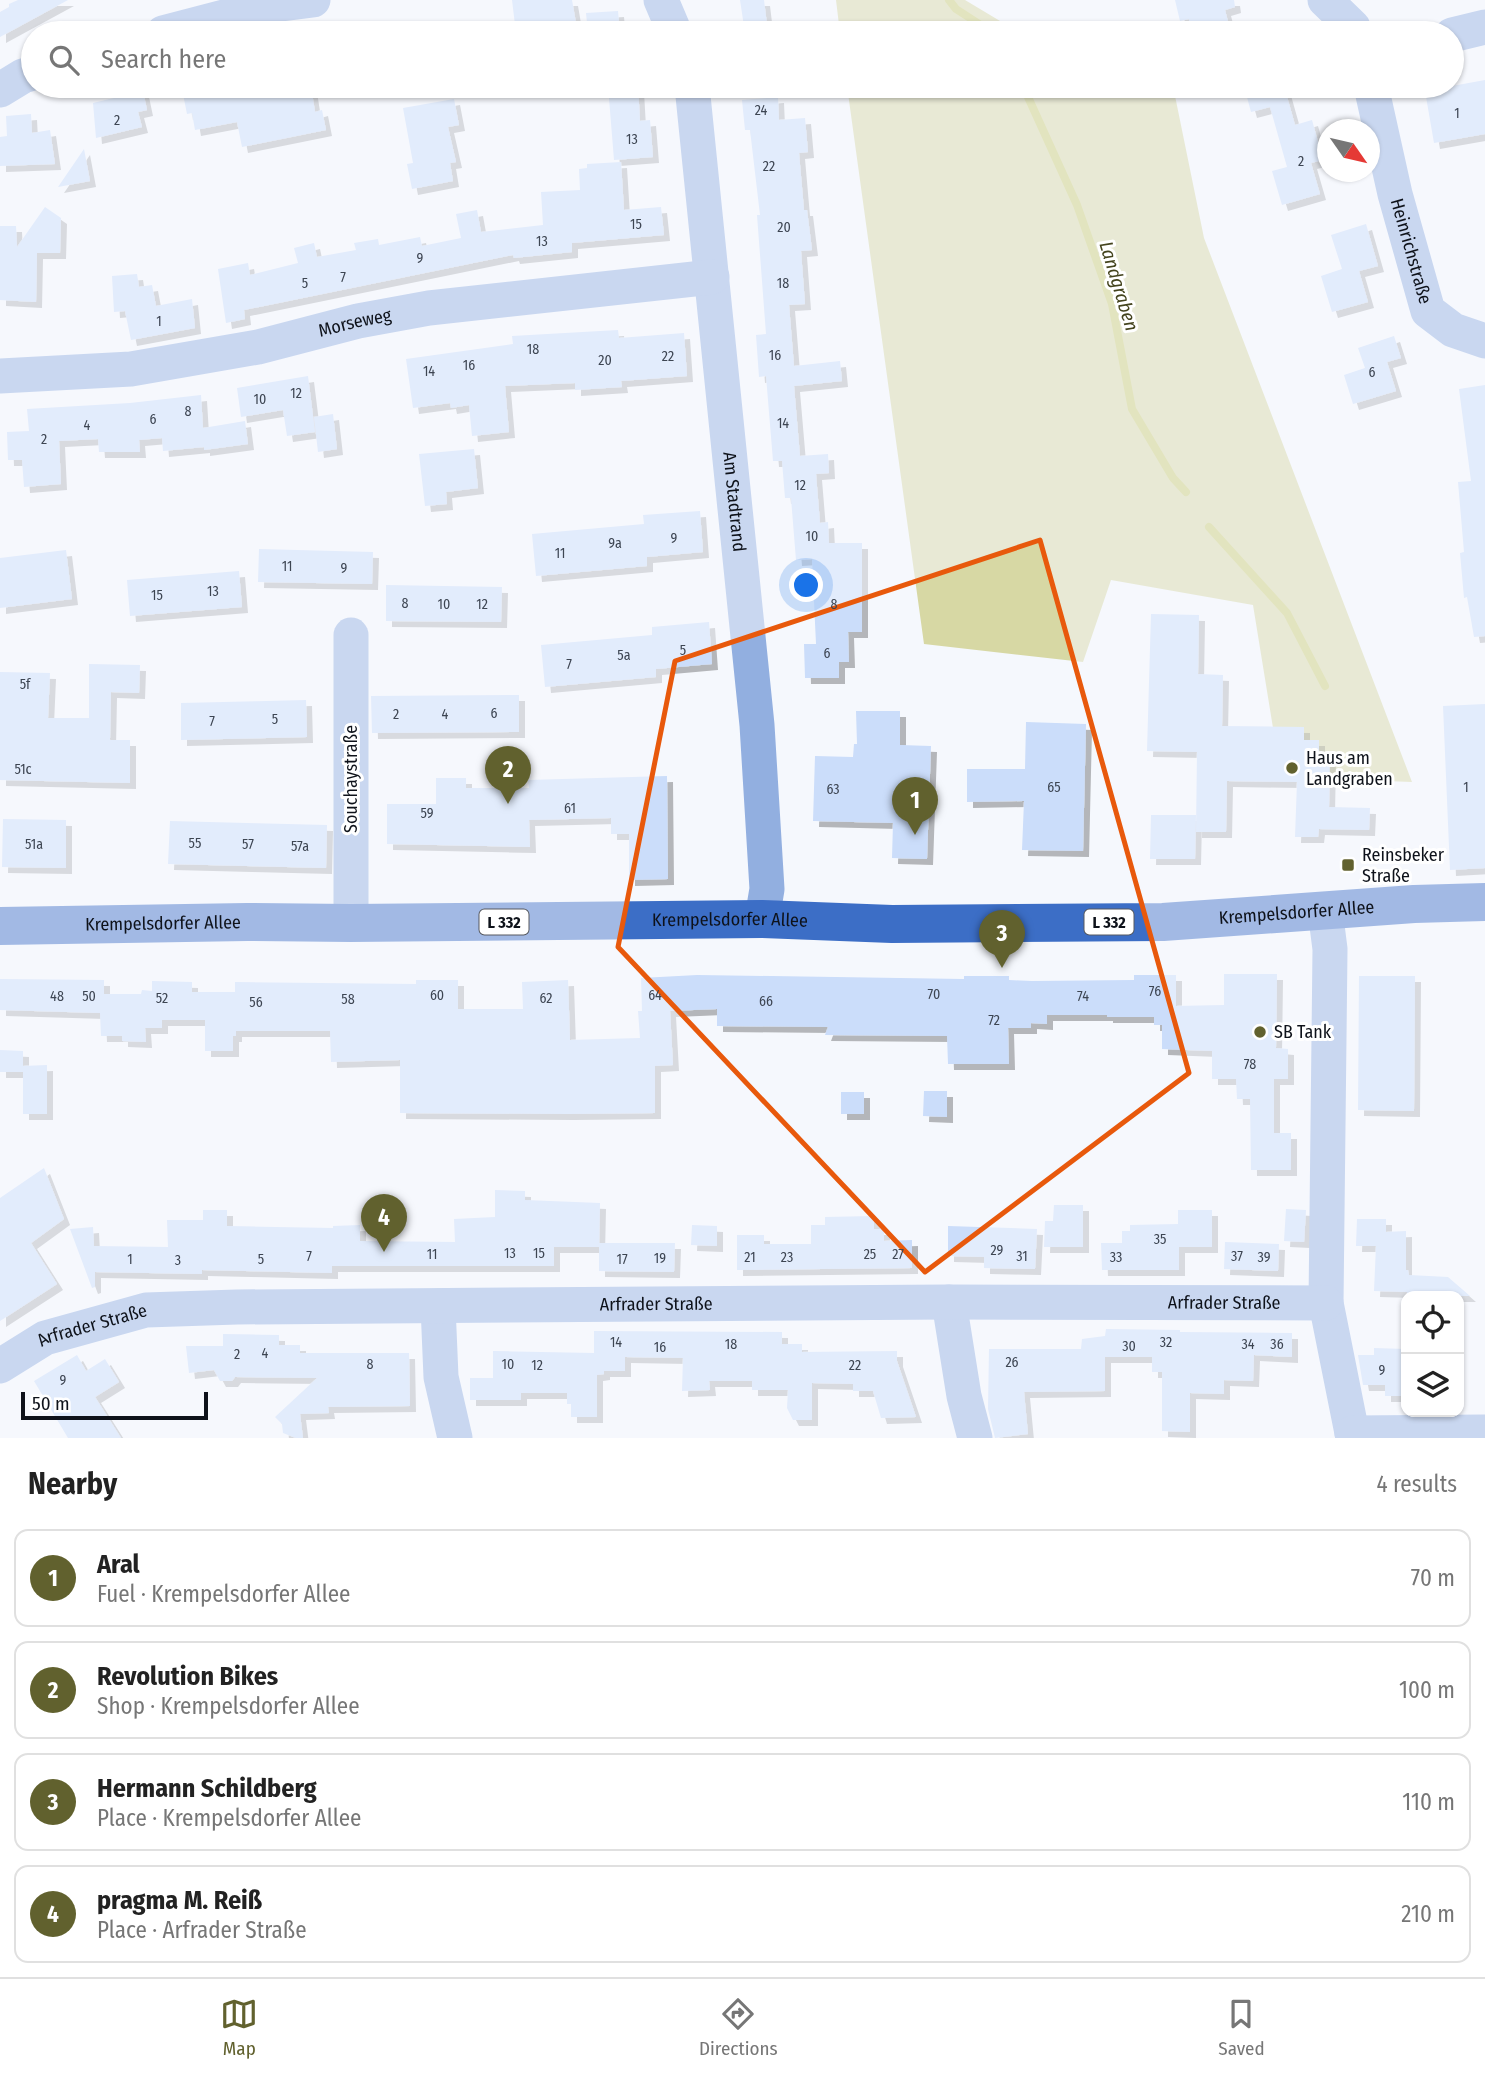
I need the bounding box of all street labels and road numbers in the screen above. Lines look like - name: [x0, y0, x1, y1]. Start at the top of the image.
- street label: Heinrichstraße: [1386, 196, 1436, 306]
- street label: Morseweg: [316, 304, 394, 342]
- street label: Am Stadtrand: [718, 451, 750, 553]
- street label: Souchaystraße: [340, 725, 362, 833]
- street label: Krempelsdorfer Allee: [1218, 896, 1375, 929]
- street label: Krempelsdorfer Allee: [652, 908, 808, 932]
- road number: L 332: [480, 910, 528, 934]
- road number: L 332: [1084, 910, 1134, 934]
- street label: Krempelsdorfer Allee: [85, 911, 241, 936]
- street label: Arfrader Straße: [1168, 1292, 1281, 1314]
- street label: Arfrader Straße: [600, 1293, 713, 1315]
- street label: Arfrader Straße: [33, 1299, 150, 1351]

